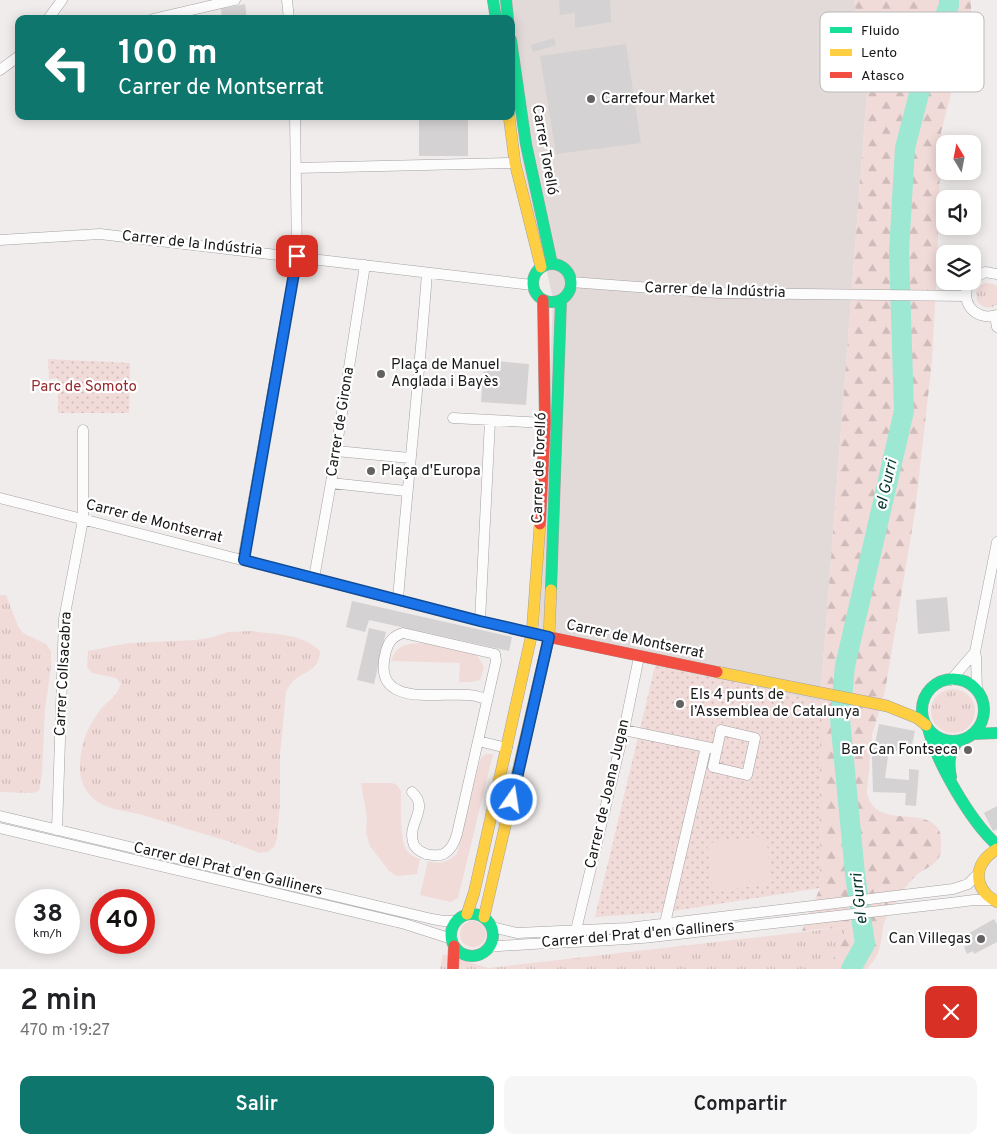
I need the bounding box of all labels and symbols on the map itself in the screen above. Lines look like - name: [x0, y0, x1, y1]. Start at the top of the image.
- legend: [820, 12, 984, 92]
- text: Fluido: [861, 23, 900, 40]
- text: Lento: [861, 45, 897, 62]
- text: Atasco: [861, 68, 904, 85]
- place label: Carrefour Market: [601, 90, 715, 109]
- marker: Carrefour Market: [585, 93, 597, 105]
- street label: Carrer Torelló: [527, 103, 561, 197]
- north arrow: [936, 135, 981, 180]
- street label: Carrer de la Indústria: [121, 227, 263, 261]
- pin: [276, 235, 318, 277]
- street label: Carrer de la Indústria: [644, 279, 786, 303]
- place label: Plaça de Manuel Anglada i Bayès: [391, 356, 500, 392]
- street label: Carrer de Girona: [323, 366, 359, 478]
- marker: Plaça de Manuel Anglada i Bayès: [375, 368, 387, 380]
- park label: Parc de Somoto: [31, 378, 137, 397]
- street label: Carrer de Torelló: [529, 412, 551, 524]
- water label: el Gurri: [871, 457, 903, 512]
- place label: Plaça d'Europa: [381, 462, 481, 481]
- marker: Plaça d'Europa: [365, 465, 377, 477]
- street label: Carrer de Montserrat: [84, 496, 224, 548]
- street label: Carrer Collsacabra: [51, 611, 77, 737]
- street label: Carrer de Montserrat: [564, 616, 706, 664]
- place label: Els 4 punts de l’Assemblea de Catalunya: [690, 686, 860, 722]
- marker: Els 4 punts de l’Assemblea de Catalunya: [674, 698, 686, 710]
- street label: Carrer de Joana Jugan: [582, 717, 634, 871]
- place label: Bar Can Fontseca: [841, 741, 958, 760]
- marker: Bar Can Fontseca: [962, 744, 974, 756]
- position arrow: [485, 773, 537, 825]
- street label: Carrer del Prat d'en Galliners: [131, 839, 325, 901]
- water label: el Gurri: [847, 871, 873, 926]
- speed limit sign: 40: [90, 889, 155, 954]
- street label: Carrer del Prat d'en Galliners: [541, 917, 735, 953]
- place label: Can Villegas: [889, 930, 971, 949]
- marker: Can Villegas: [975, 933, 987, 945]

